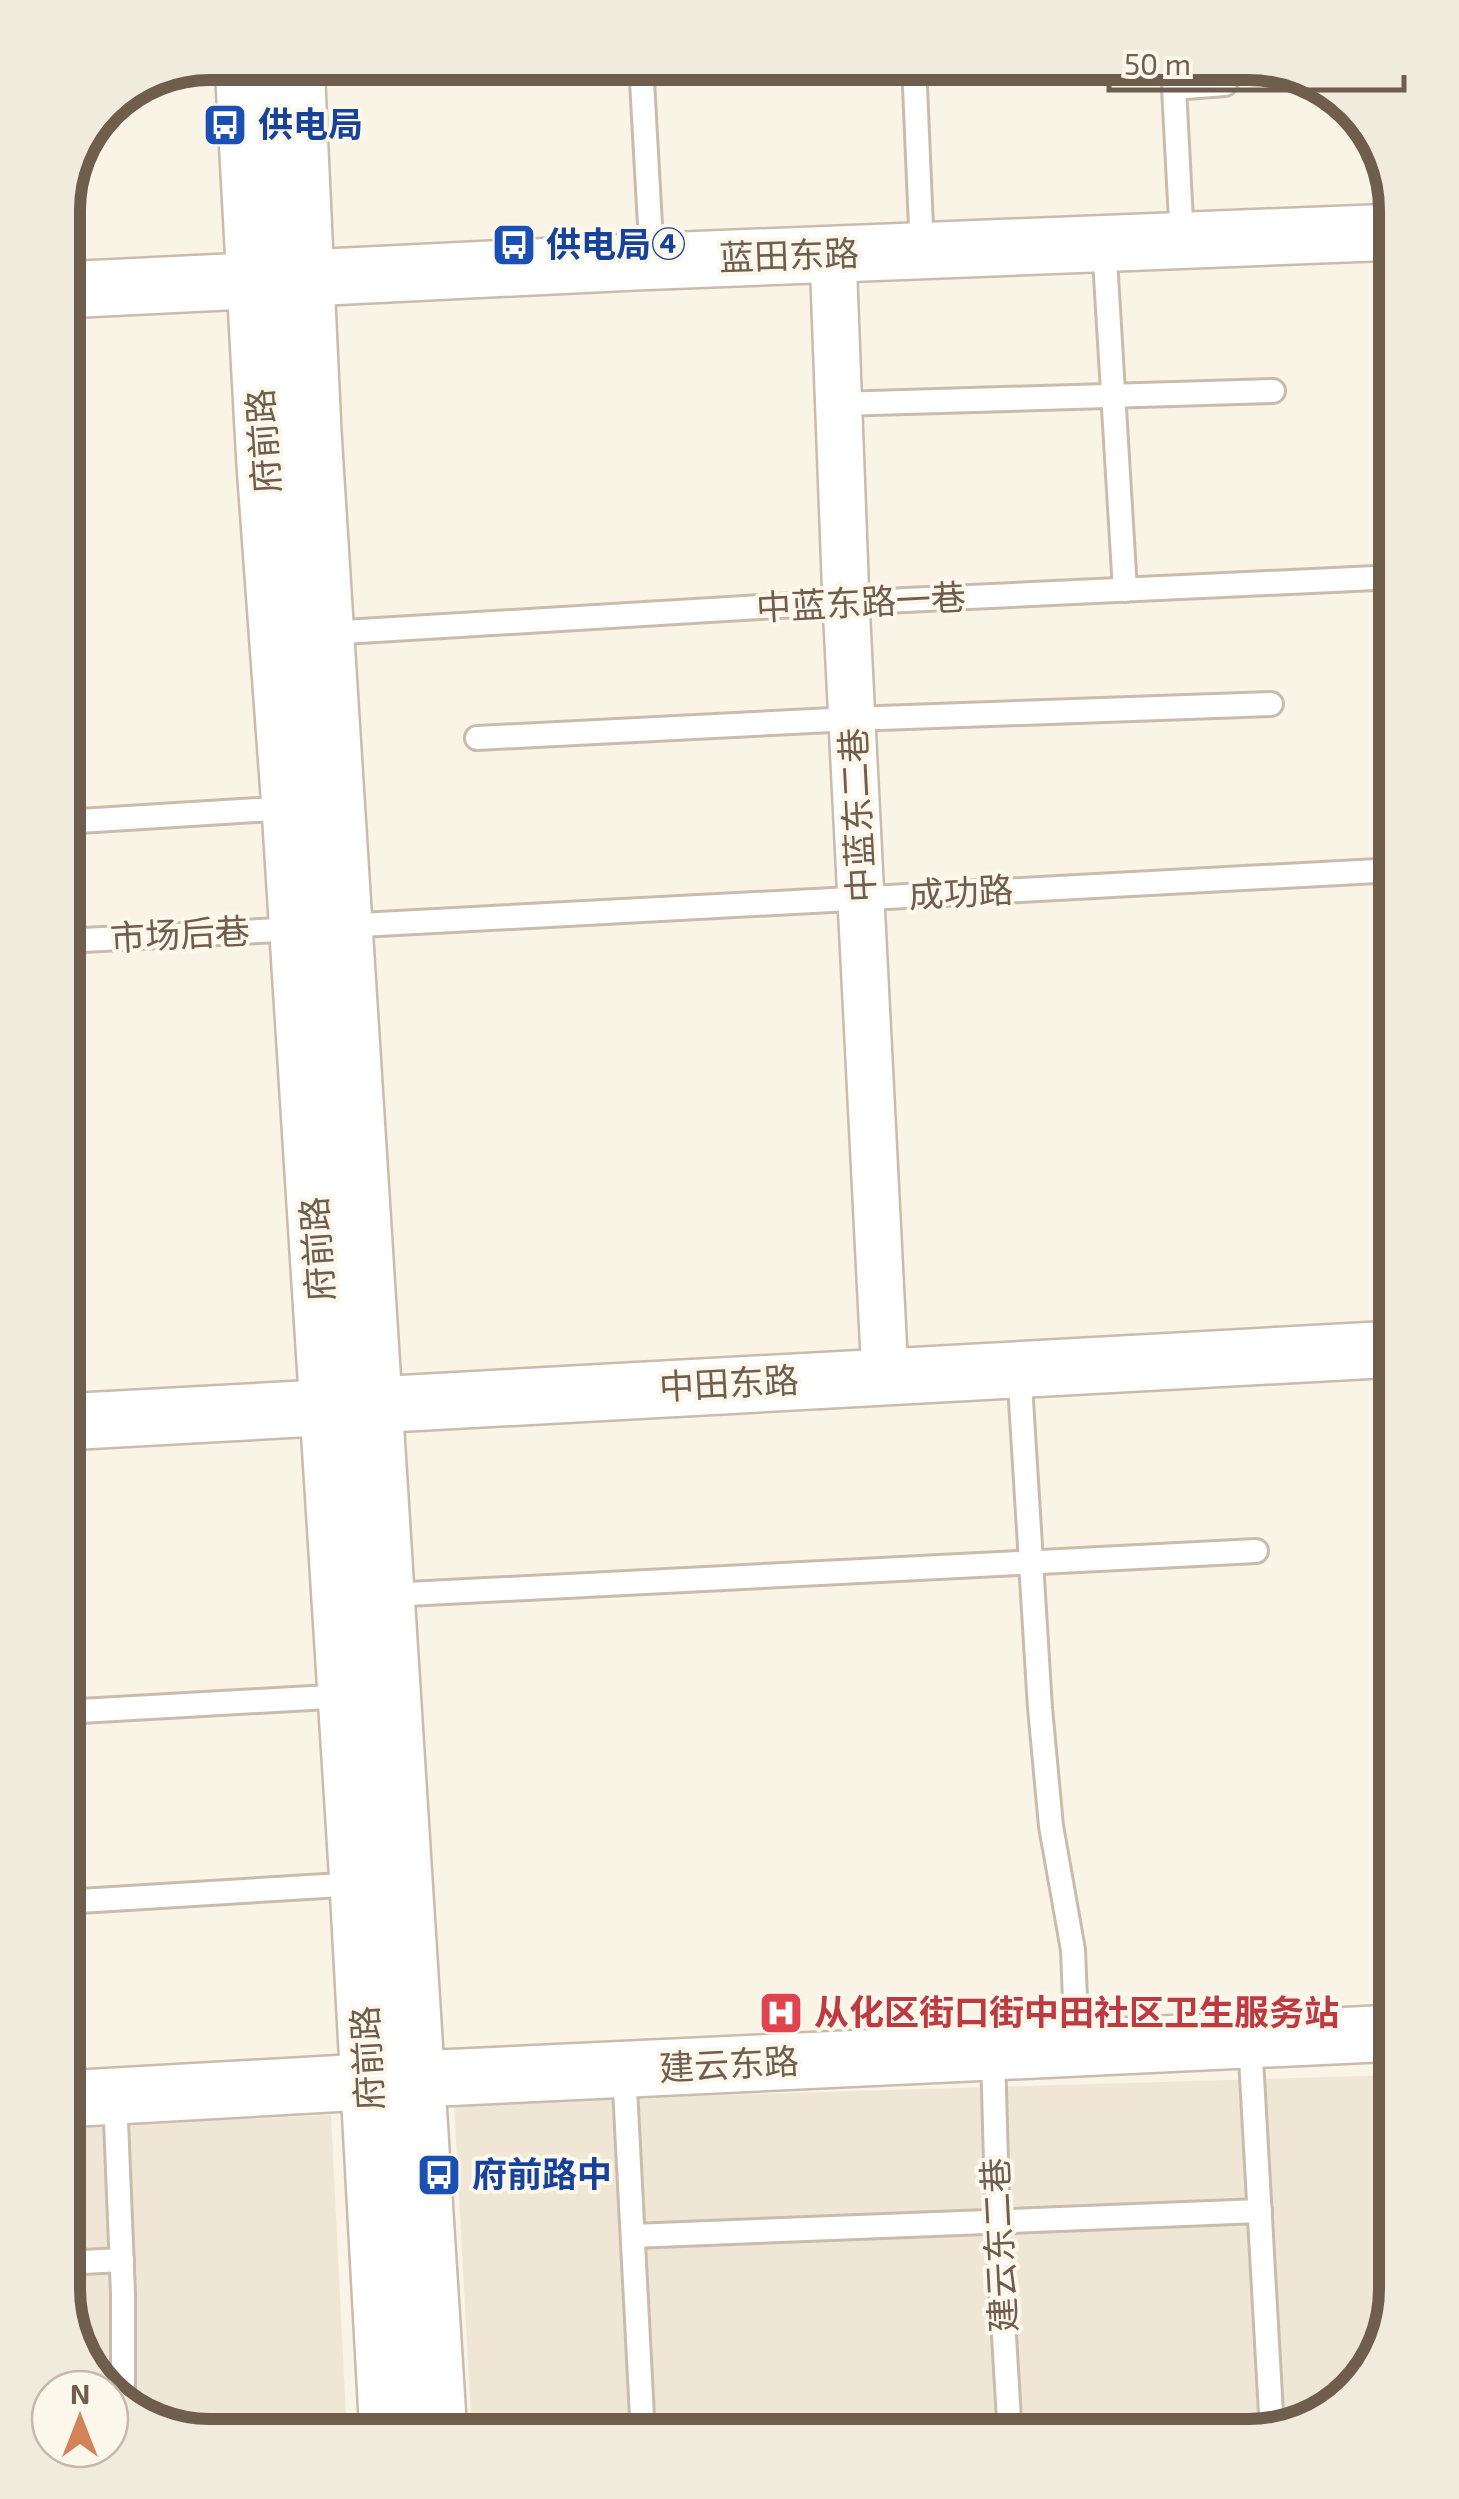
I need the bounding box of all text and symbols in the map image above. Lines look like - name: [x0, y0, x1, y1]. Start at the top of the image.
- scale bar: [1109, 30, 1404, 92]
- text: 50 m: [1124, 45, 1191, 81]
- bus stop icon: 供电局: [202, 102, 248, 148]
- place label: 供电局: [258, 102, 363, 144]
- bus stop icon: 供电局④: [491, 222, 537, 268]
- place label: 供电局④: [546, 222, 686, 264]
- street label: 蓝田东路: [718, 231, 860, 277]
- street label: 府前路: [237, 387, 287, 495]
- street label: 中蓝东路一巷: [755, 575, 967, 627]
- street label: 中蓝东二巷: [830, 727, 882, 904]
- street label: 成功路: [907, 867, 1014, 915]
- street label: 市场后巷: [109, 908, 251, 958]
- street label: 府前路: [291, 1195, 341, 1303]
- street label: 中田东路: [658, 1357, 800, 1407]
- hospital icon: 从化区街口街中田社区卫生服务站: [758, 1990, 804, 2036]
- place label: 从化区街口街中田社区卫生服务站: [814, 1990, 1339, 2032]
- street label: 府前路: [342, 2005, 390, 2112]
- street label: 建云东路: [658, 2038, 800, 2088]
- bus stop icon: 府前路中: [416, 2152, 462, 2198]
- place label: 府前路中: [472, 2152, 612, 2194]
- street label: 建云东二巷: [972, 2157, 1024, 2334]
- north arrow: [30, 2369, 130, 2469]
- text: N: [70, 2376, 90, 2410]

